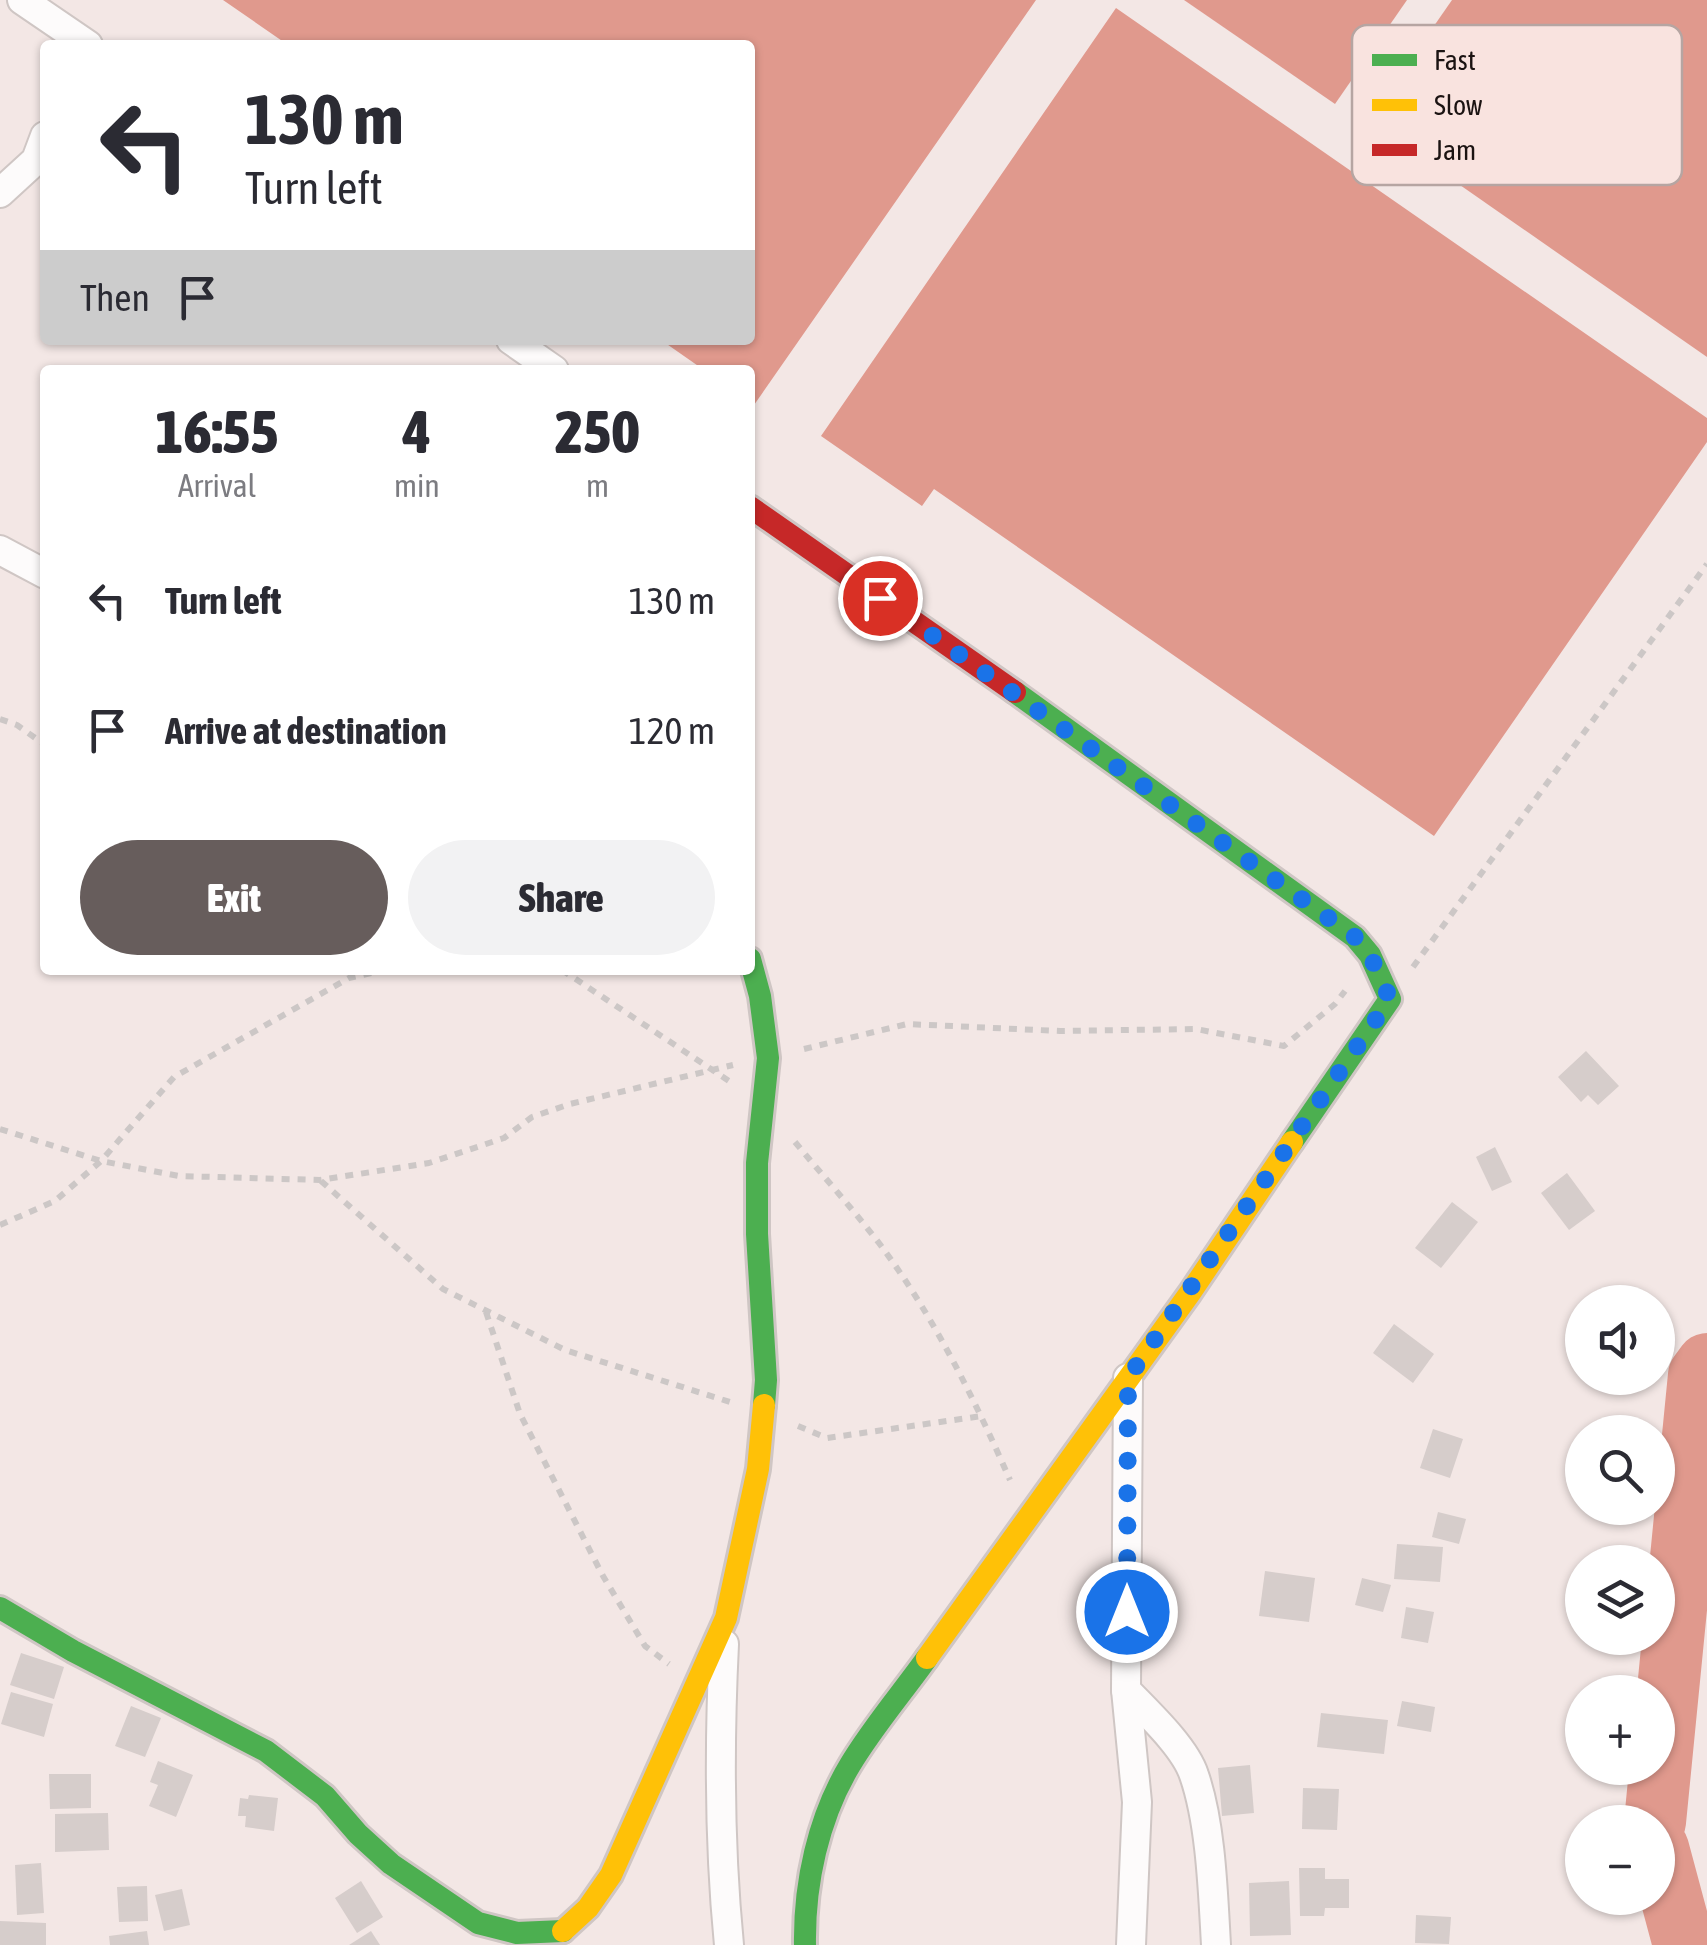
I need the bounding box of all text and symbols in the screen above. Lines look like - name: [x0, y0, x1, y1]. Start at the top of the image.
- legend: [1352, 25, 1682, 185]
- text: Fast: [1434, 44, 1476, 76]
- text: 130 m: [245, 79, 404, 159]
- icon: left: [80, 80, 210, 210]
- text: Slow: [1434, 89, 1483, 121]
- text: Jam: [1434, 134, 1476, 166]
- text: Turn left: [245, 162, 383, 214]
- icon: arrive: [170, 270, 225, 325]
- text: Then: [80, 276, 150, 319]
- text: 16:55: [155, 397, 279, 466]
- text: 4: [403, 397, 431, 466]
- text: 250: [555, 397, 640, 466]
- text: Arrival: [178, 467, 256, 504]
- text: min: [394, 467, 440, 504]
- text: m: [586, 467, 609, 504]
- pin: [838, 556, 923, 641]
- icon: arrive: [853, 571, 908, 626]
- icon: left: [80, 573, 135, 628]
- text: Turn left: [165, 579, 281, 622]
- text: 130 m: [629, 579, 715, 622]
- icon: arrive: [80, 703, 135, 758]
- text: Arrive at destination: [165, 709, 447, 752]
- text: 120 m: [629, 709, 715, 752]
- button: Exit: [80, 840, 388, 955]
- button: Share: [408, 840, 715, 955]
- map controls: [1565, 1285, 1675, 1915]
- button: sound: [1565, 1285, 1675, 1395]
- button: search: [1565, 1415, 1675, 1525]
- button: layers: [1565, 1545, 1675, 1655]
- position arrow: [1075, 1560, 1179, 1664]
- button: +: [1565, 1675, 1675, 1785]
- button: −: [1565, 1805, 1675, 1915]

